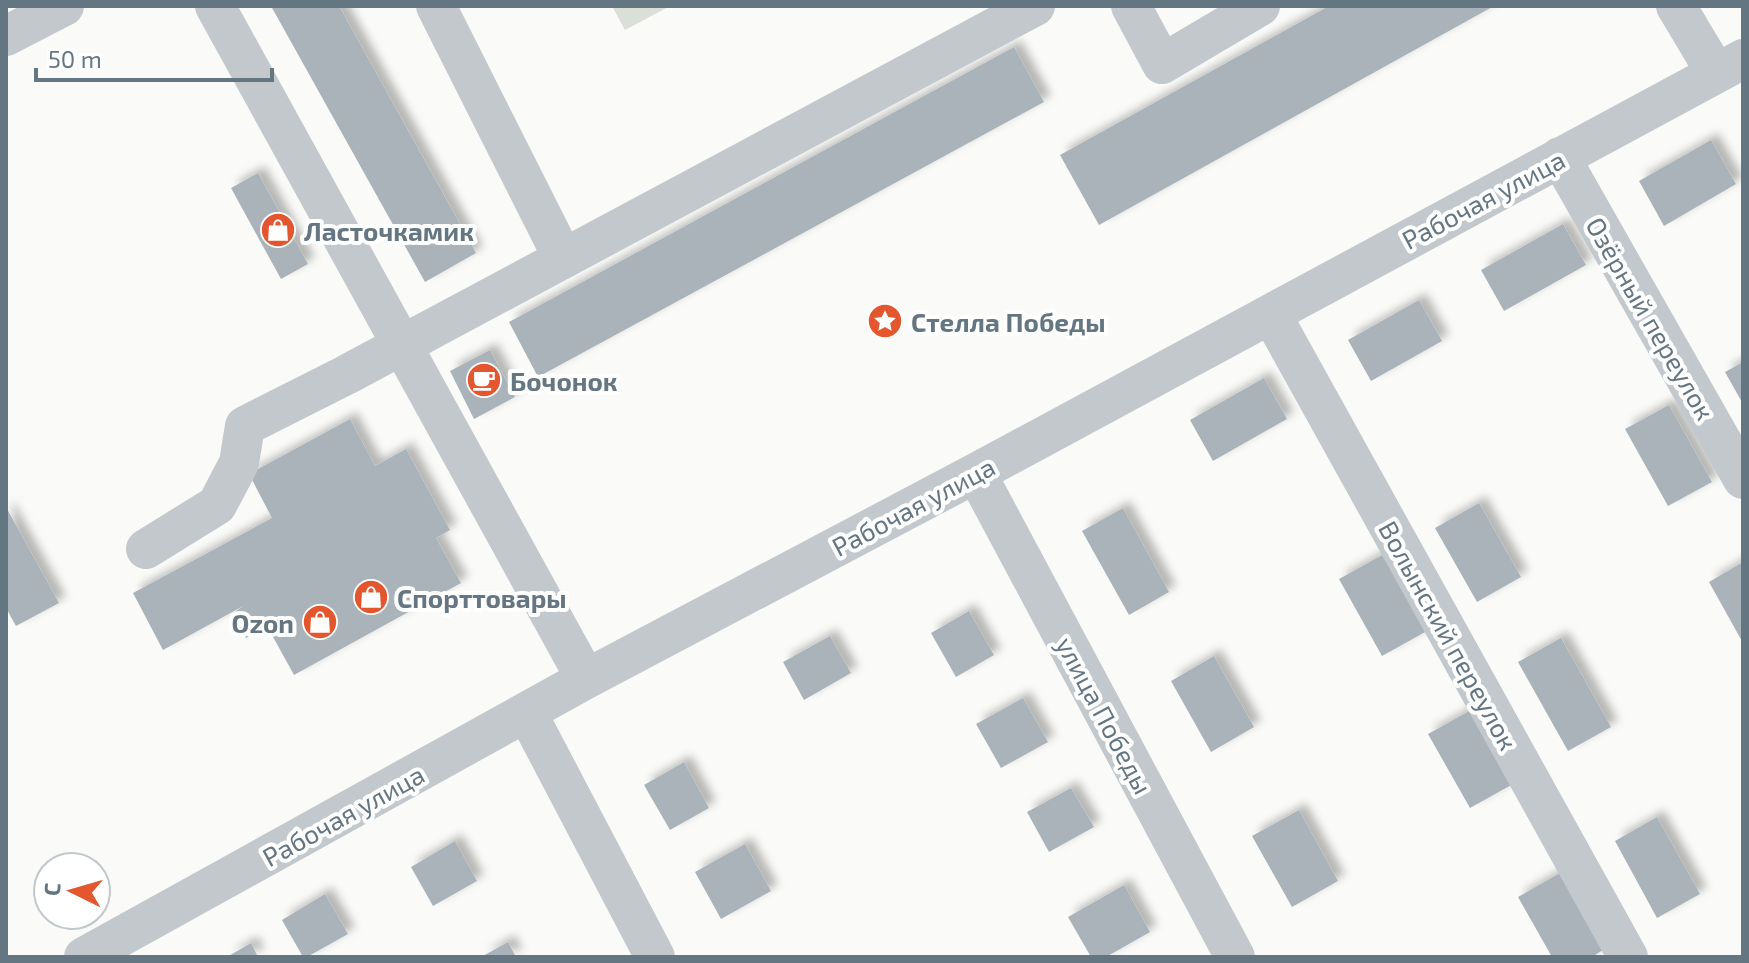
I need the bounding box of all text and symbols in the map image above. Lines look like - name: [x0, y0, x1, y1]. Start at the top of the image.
- scale bar: [36, 32, 272, 82]
- text: 50 m: [48, 44, 102, 73]
- street label: Рабочая улица: [1396, 143, 1570, 256]
- shop icon: Ласточкамик: [259, 211, 297, 249]
- street label: Озёрный переулок: [1580, 211, 1722, 425]
- place label: Ласточкамик: [304, 215, 474, 246]
- place icon: Стелла Победы: [866, 302, 904, 340]
- place label: Стелла Победы: [911, 306, 1106, 337]
- cafe icon: Бочонок: [465, 361, 503, 399]
- place label: Бочонок: [510, 365, 618, 396]
- street label: Рабочая улица: [826, 450, 1000, 563]
- street label: Волынский переулок: [1372, 515, 1525, 755]
- shop icon: Спорттовары: [352, 578, 390, 616]
- place label: Спорттовары: [397, 582, 567, 613]
- shop icon: Ozon: [301, 603, 339, 641]
- place label: Ozon: [232, 607, 294, 638]
- street label: улица Победы: [1050, 631, 1159, 799]
- street label: Рабочая улица: [257, 758, 430, 873]
- north arrow: [32, 851, 112, 931]
- text: С: [38, 882, 65, 897]

